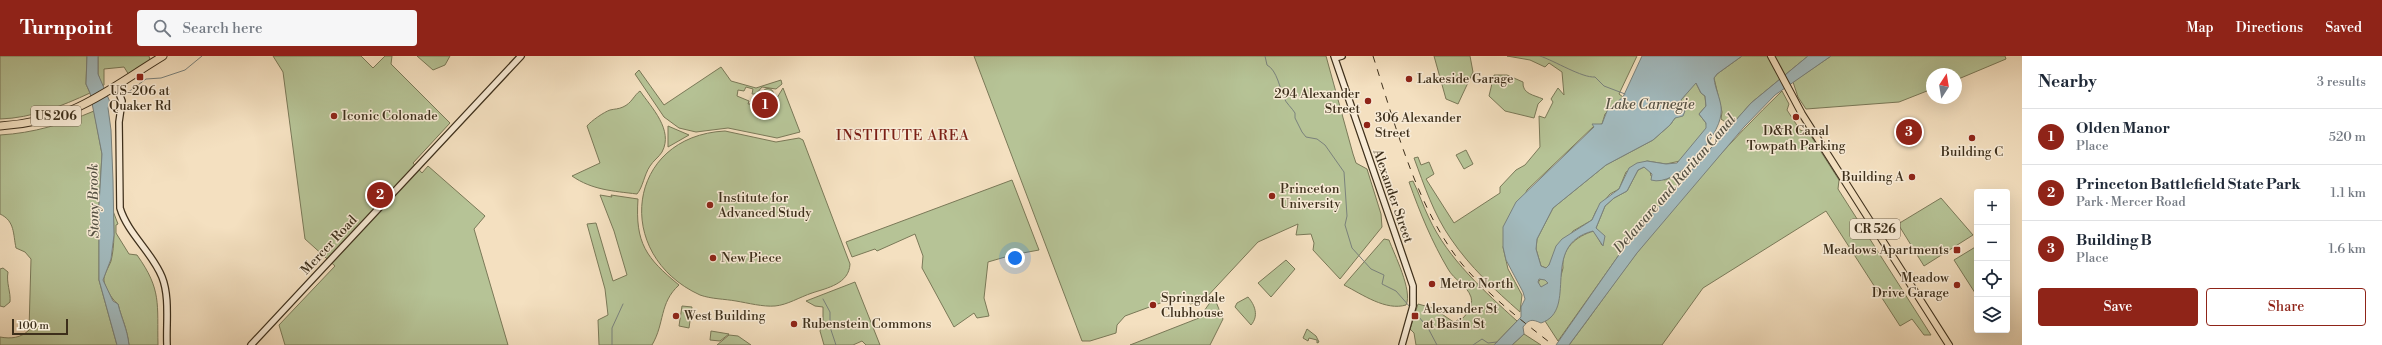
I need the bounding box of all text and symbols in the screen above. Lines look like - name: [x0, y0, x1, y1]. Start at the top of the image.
- search box: [137, 10, 417, 46]
- text: Turnpoint: [20, 16, 113, 40]
- icon: search: [151, 17, 173, 39]
- text: Search here: [183, 19, 263, 38]
- text: Map: [2186, 19, 2214, 37]
- text: Directions: [2236, 19, 2303, 37]
- text: Saved: [2325, 19, 2362, 37]
- north arrow: [1926, 68, 1962, 104]
- place label: Lakeside Garage: [1417, 71, 1514, 87]
- text: Nearby: [2038, 71, 2097, 93]
- marker: US-206 at Quaker Rd: [135, 72, 145, 82]
- marker: Lakeside Garage: [1404, 74, 1414, 84]
- text: 3 results: [2317, 74, 2366, 90]
- place label: US-206 at Quaker Rd: [109, 83, 172, 114]
- place label: 294 Alexander Street: [1274, 86, 1360, 117]
- pin: 1: [752, 90, 778, 120]
- marker: 294 Alexander Street: [1363, 96, 1373, 106]
- water label: Lake Carnegie: [1605, 96, 1695, 114]
- road number: US 206: [31, 106, 81, 126]
- place label: Iconic Colonade: [342, 108, 438, 124]
- place label: 306 Alexander Street: [1375, 110, 1462, 141]
- marker: Iconic Colonade: [329, 111, 339, 121]
- water label: Delaware and Raritan Canal: [1609, 111, 1740, 258]
- marker: D&R Canal Towpath Parking: [1791, 112, 1801, 122]
- pin: 3: [1896, 117, 1922, 147]
- text: Olden Manor: [2076, 119, 2170, 138]
- marker: 306 Alexander Street: [1362, 120, 1372, 130]
- place label: D&R Canal Towpath Parking: [1746, 123, 1846, 154]
- district label: INSTITUTE AREA: [836, 127, 970, 145]
- text: 1: [2048, 129, 2054, 145]
- text: 520 m: [2329, 129, 2366, 145]
- marker: Building C: [1967, 133, 1977, 143]
- text: Place: [2076, 138, 2108, 154]
- place label: Building C: [1940, 144, 2003, 160]
- street label: Alexander Street: [1369, 146, 1417, 245]
- water label: Stony Brook: [84, 163, 104, 239]
- place label: Building A: [1841, 169, 1905, 185]
- marker: Building A: [1907, 172, 1917, 182]
- text: Princeton Battlefield State Park: [2076, 175, 2301, 194]
- pin: 2: [367, 180, 393, 210]
- place label: Princeton University: [1280, 181, 1341, 212]
- text: 2: [2047, 185, 2055, 201]
- text: 1.1 km: [2331, 185, 2366, 201]
- map controls: [1974, 189, 2010, 333]
- button: +: [1974, 189, 2010, 225]
- place label: Institute for Advanced Study: [717, 190, 812, 221]
- marker: Princeton University: [1267, 191, 1277, 201]
- text: Park · Mercer Road: [2076, 194, 2186, 210]
- marker: Institute for Advanced Study: [705, 200, 715, 210]
- street label: Mercer Road: [298, 212, 361, 278]
- road number: CR 526: [1850, 219, 1900, 239]
- button: −: [1974, 225, 2010, 261]
- text: Building B: [2076, 231, 2152, 250]
- text: 3: [2047, 241, 2055, 257]
- text: 1.6 km: [2329, 241, 2366, 257]
- place label: Meadows Apartments: [1823, 242, 1949, 258]
- marker: Meadows Apartments: [1952, 245, 1962, 255]
- your location: [1005, 248, 1025, 268]
- place label: New Piece: [721, 250, 782, 266]
- text: Place: [2076, 250, 2108, 266]
- marker: New Piece: [708, 253, 718, 263]
- button: locate: [1974, 261, 2010, 297]
- place label: Meadow Drive Garage: [1872, 270, 1950, 301]
- place label: Metro North: [1440, 276, 1514, 292]
- marker: Metro North: [1427, 279, 1437, 289]
- marker: Meadow Drive Garage: [1952, 280, 1962, 290]
- button: Save: [2038, 288, 2198, 326]
- button: Share: [2206, 288, 2366, 326]
- place label: Springdale Clubhouse: [1161, 290, 1225, 321]
- button: layers: [1974, 297, 2010, 333]
- marker: Springdale Clubhouse: [1148, 300, 1158, 310]
- place label: Alexander St at Basin St: [1422, 301, 1498, 332]
- place label: West Building: [683, 308, 766, 324]
- marker: West Building: [671, 311, 681, 321]
- marker: Alexander St at Basin St: [1410, 311, 1420, 321]
- place label: Rubenstein Commons: [802, 316, 932, 332]
- scale bar: [12, 317, 68, 336]
- text: 100 m: [18, 319, 49, 333]
- marker: Rubenstein Commons: [789, 319, 799, 329]

